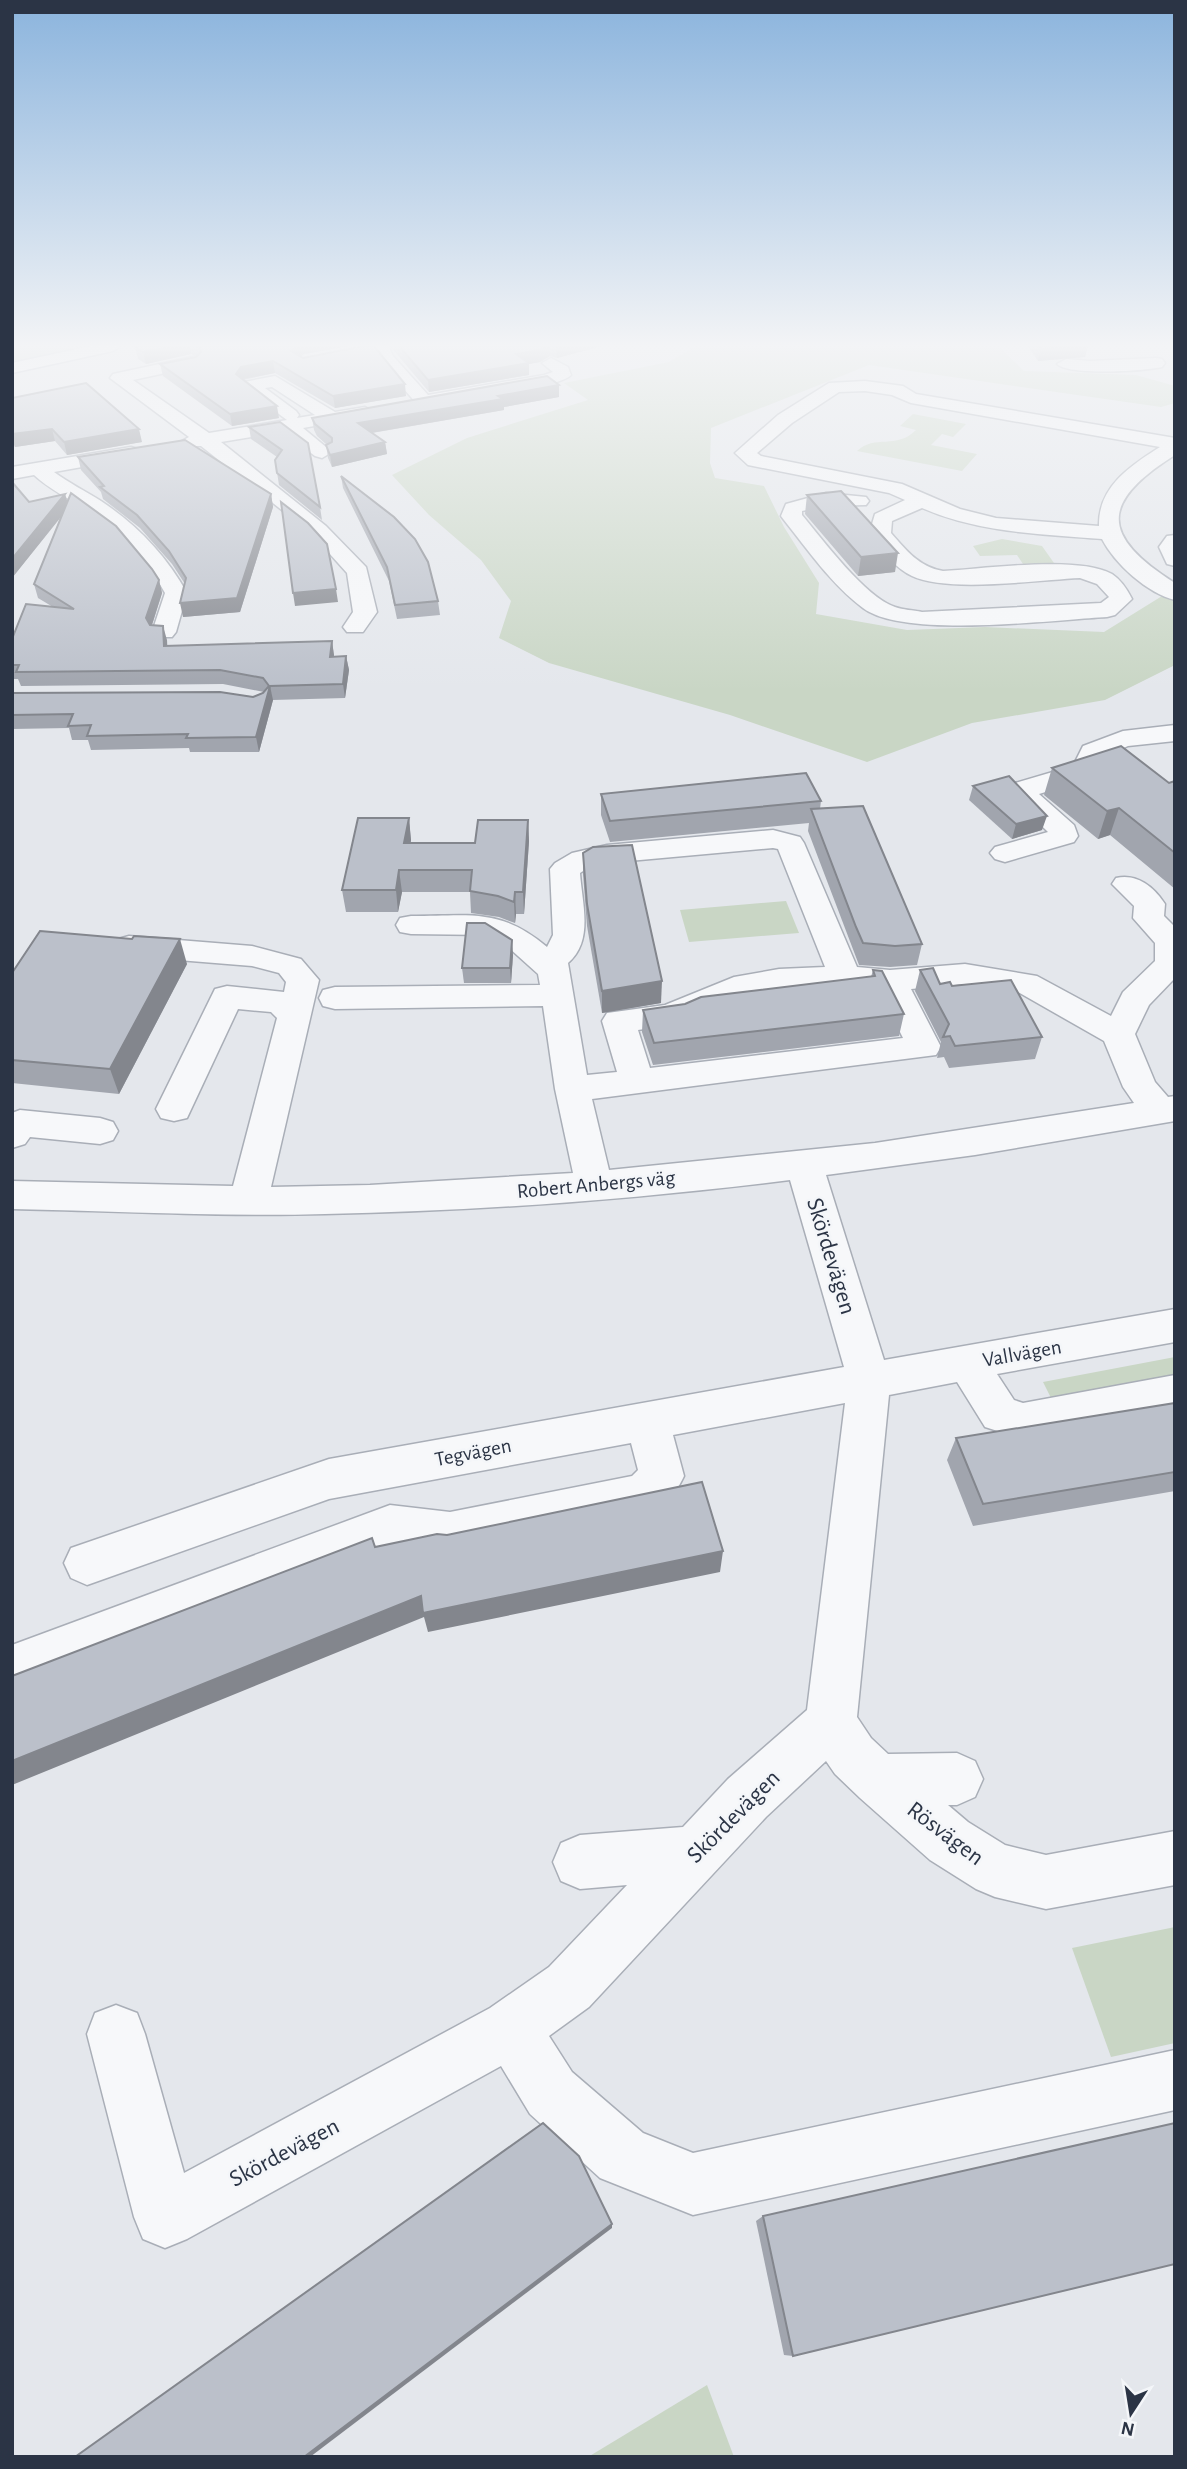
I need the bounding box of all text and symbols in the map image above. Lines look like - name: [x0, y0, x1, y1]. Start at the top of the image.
- street label: Robert Anbergs väg: [516, 1167, 677, 1202]
- street label: Skördevägen: [802, 1195, 860, 1317]
- street label: Vallvägen: [981, 1336, 1063, 1371]
- street label: Tegvägen: [433, 1435, 513, 1470]
- street label: Skördevägen: [683, 1766, 785, 1868]
- street label: Rösvägen: [903, 1797, 988, 1870]
- street label: Skördevägen: [226, 2114, 343, 2192]
- north arrow: [1096, 2378, 1166, 2448]
- text: N: [1119, 2417, 1136, 2439]

